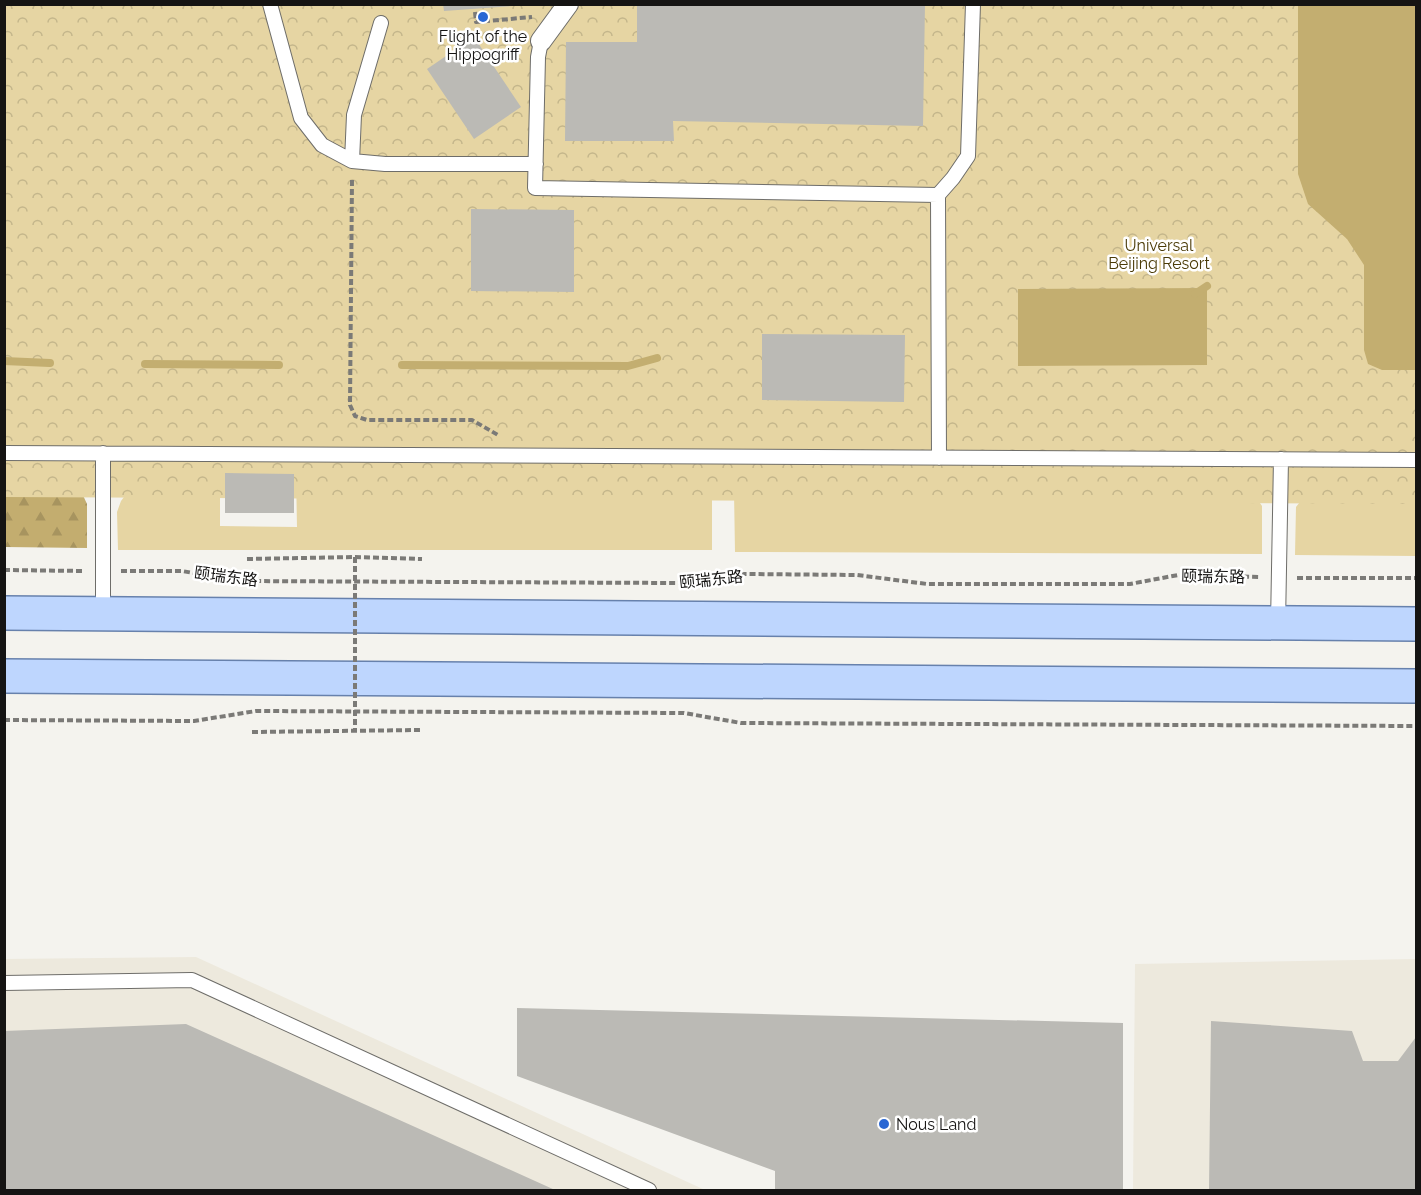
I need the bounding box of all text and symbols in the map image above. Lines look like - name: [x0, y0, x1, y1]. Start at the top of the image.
- marker: Flight of the Hippogriff: [476, 10, 490, 24]
- place label: Flight of the Hippogriff: [439, 27, 527, 64]
- park label: Universal Beijing Resort: [1108, 236, 1210, 273]
- street label: 颐瑞东路: [193, 563, 259, 590]
- street label: 颐瑞东路: [1181, 566, 1245, 587]
- street label: 颐瑞东路: [678, 567, 744, 592]
- place label: Nous Land: [896, 1115, 976, 1134]
- marker: Nous Land: [877, 1117, 891, 1131]

